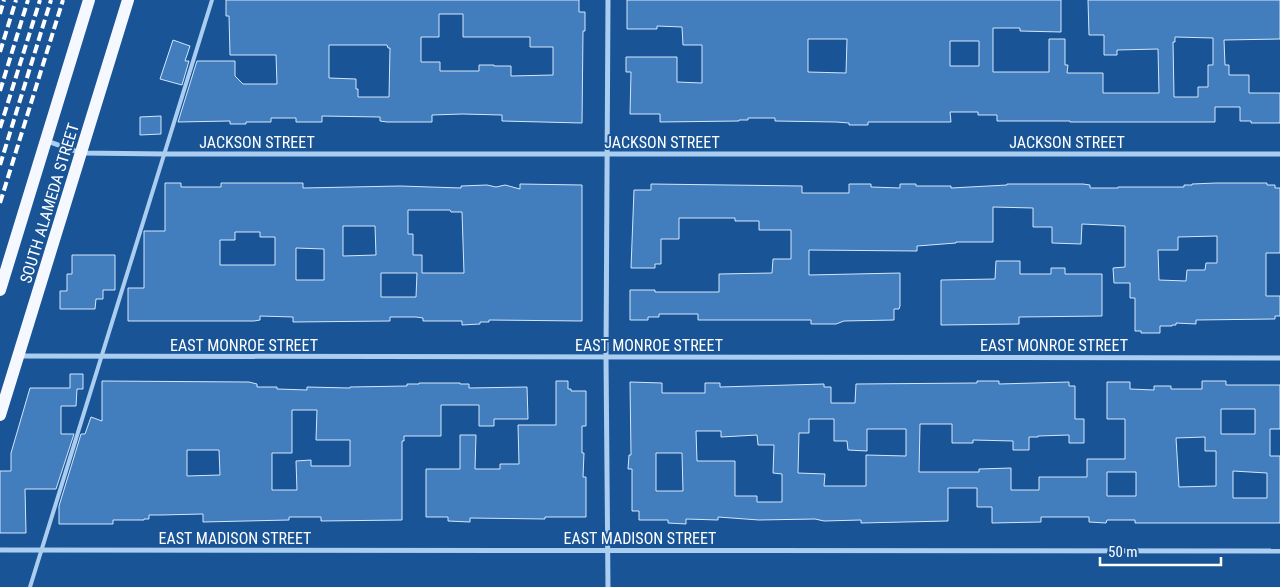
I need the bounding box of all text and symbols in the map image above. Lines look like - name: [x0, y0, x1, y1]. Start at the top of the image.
- street label: SOUTH ALAMEDA STREET: [16, 121, 83, 286]
- street label: JACKSON STREET: [199, 133, 315, 152]
- street label: JACKSON STREET: [604, 133, 720, 152]
- street label: JACKSON STREET: [1009, 133, 1125, 152]
- street label: EAST MONROE STREET: [170, 336, 318, 355]
- street label: EAST MONROE STREET: [575, 336, 723, 355]
- street label: EAST MONROE STREET: [980, 336, 1128, 355]
- street label: EAST MADISON STREET: [159, 529, 311, 548]
- street label: EAST MADISON STREET: [564, 529, 716, 548]
- scale bar: [1100, 534, 1221, 566]
- text: 50 m: [1108, 543, 1138, 561]

